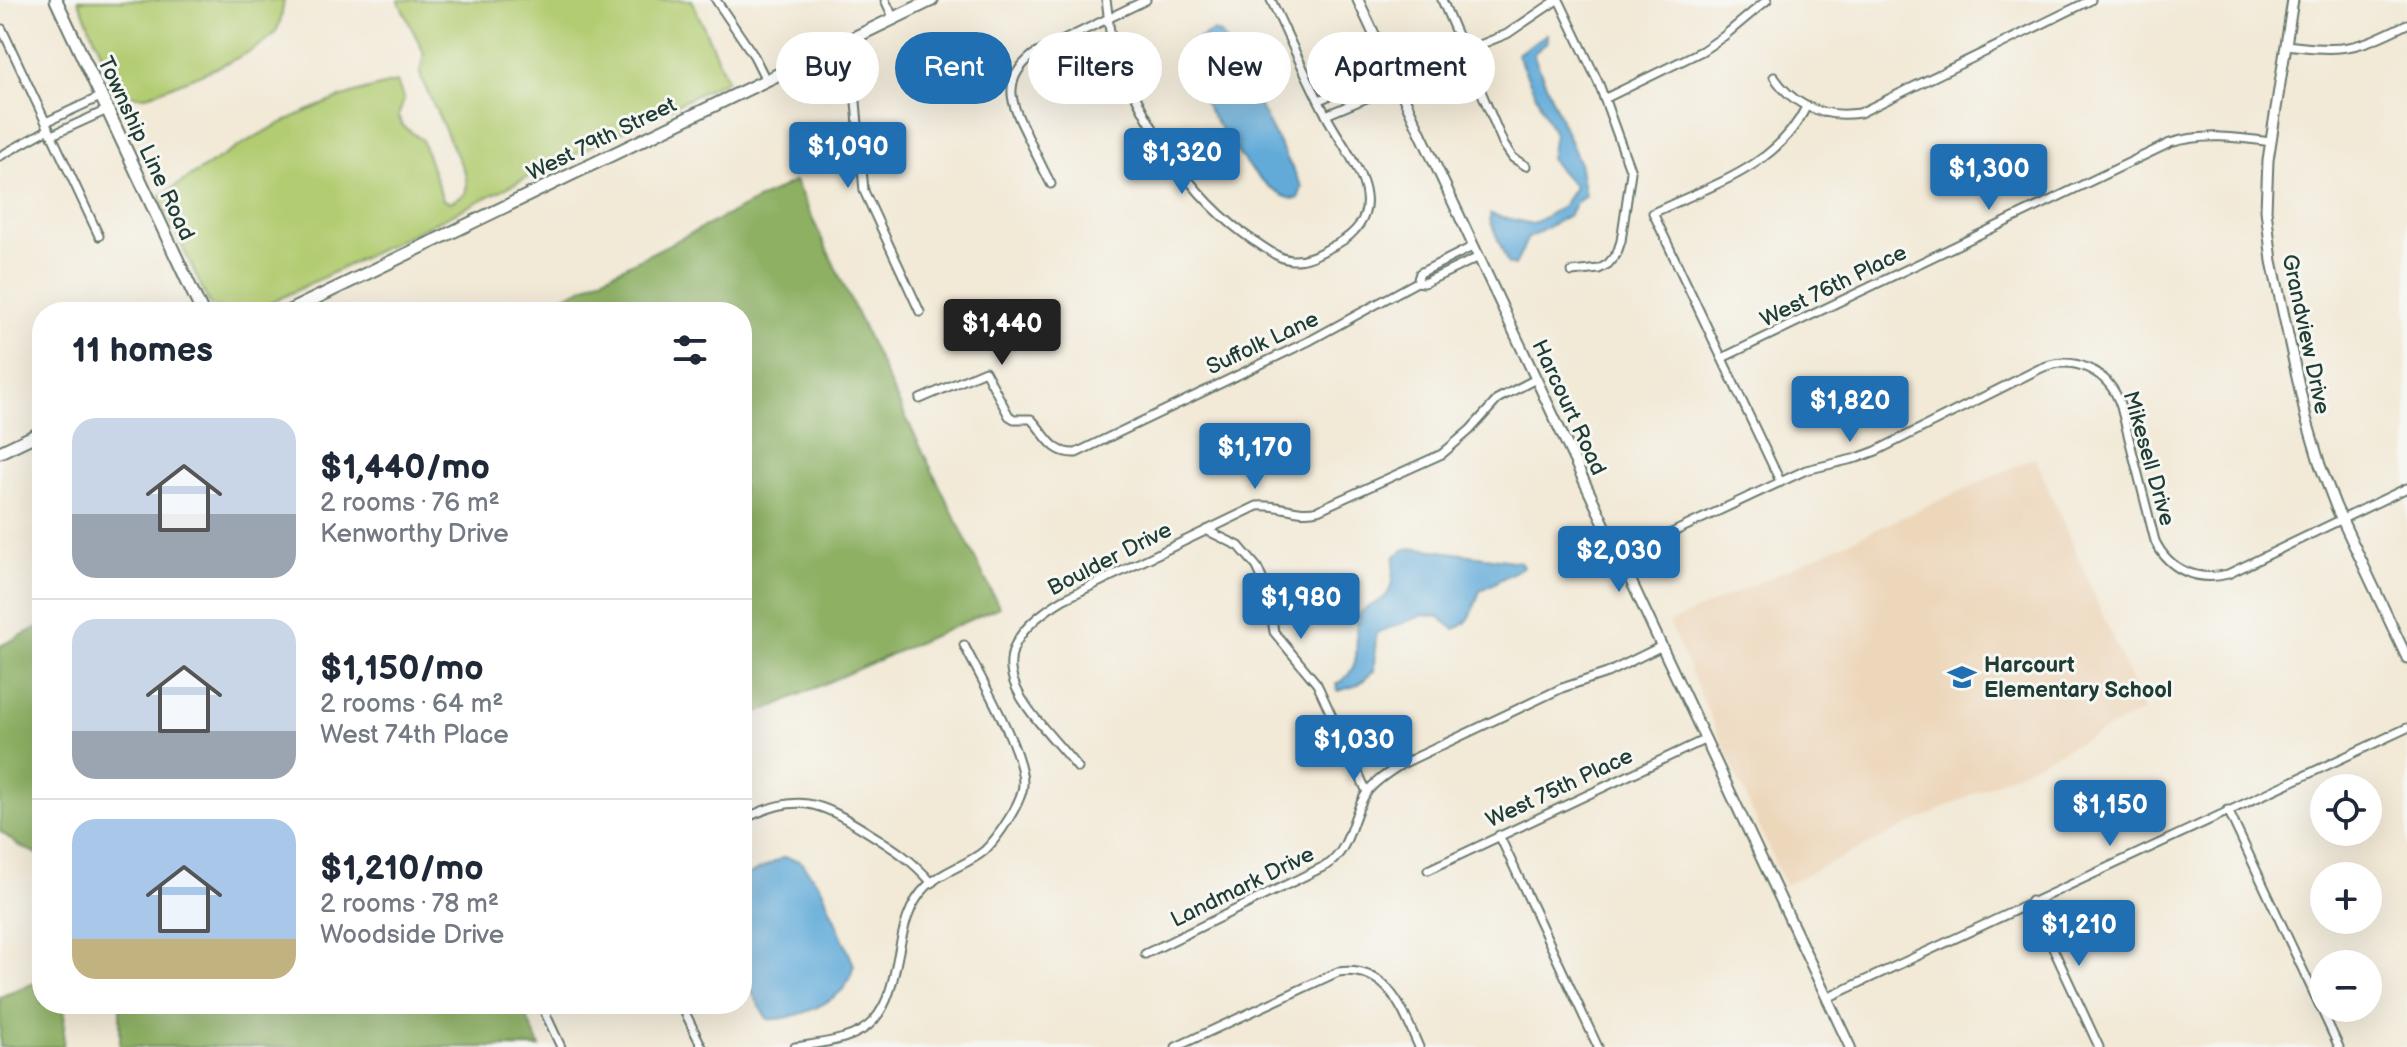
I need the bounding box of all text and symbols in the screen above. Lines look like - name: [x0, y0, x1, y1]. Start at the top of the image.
- chip: Buy: [776, 32, 879, 104]
- chip: Rent: [895, 32, 1012, 104]
- chip: Filters: [1028, 32, 1162, 104]
- chip: New: [1178, 32, 1291, 104]
- chip: Apartment: [1307, 32, 1495, 104]
- street label: Township Line Road: [91, 52, 200, 245]
- street label: West 79th Street: [522, 91, 681, 187]
- pin: $1,090: [783, 122, 913, 190]
- pin: $1,320: [1117, 128, 1247, 196]
- text: $1,090: [807, 132, 889, 163]
- text: $1,320: [1142, 138, 1222, 169]
- pin: $1,300: [1924, 144, 2054, 212]
- text: $1,300: [1948, 154, 2030, 185]
- street label: West 76th Place: [1756, 239, 1911, 334]
- street label: Grandview Drive: [2275, 252, 2336, 417]
- pin: $1,440: [937, 299, 1067, 367]
- street label: Suffolk Lane: [1202, 306, 1323, 381]
- text: $1,440: [962, 309, 1042, 340]
- icon: filters: [668, 328, 712, 372]
- text: 11 homes: [72, 330, 213, 371]
- street label: Harcourt Road: [1525, 336, 1612, 480]
- pin: $1,820: [1785, 376, 1915, 444]
- text: $1,820: [1810, 386, 1890, 417]
- street label: Mikesell Drive: [2116, 388, 2181, 529]
- pin: $1,170: [1190, 423, 1320, 491]
- text: $1,170: [1217, 433, 1293, 464]
- text: $1,440/mo: [320, 447, 490, 488]
- icon: home: [136, 450, 232, 546]
- text: 2 rooms · 76 m²: [320, 488, 500, 519]
- street label: Boulder Drive: [1043, 517, 1176, 602]
- text: Kenworthy Drive: [320, 519, 509, 550]
- pin: $2,030: [1554, 526, 1684, 594]
- text: $2,030: [1576, 536, 1662, 567]
- pin: $1,980: [1236, 573, 1366, 641]
- text: $1,980: [1261, 583, 1341, 614]
- text: $1,150/mo: [320, 648, 484, 689]
- icon: home: [136, 651, 232, 747]
- place label: Harcourt Elementary School: [1984, 652, 2172, 704]
- school or university icon: Harcourt Elementary School: [1947, 662, 1977, 692]
- text: 2 rooms · 64 m²: [320, 689, 504, 720]
- pin: $1,030: [1289, 715, 1419, 783]
- text: West 74th Place: [320, 720, 509, 751]
- text: $1,030: [1313, 725, 1395, 756]
- street label: West 75th Place: [1482, 743, 1637, 834]
- map controls: [2310, 774, 2382, 1022]
- button: locate: [2310, 774, 2382, 846]
- pin: $1,150: [2045, 780, 2175, 848]
- text: $1,150: [2072, 790, 2148, 821]
- street label: Landmark Drive: [1166, 841, 1319, 934]
- text: $1,210/mo: [320, 848, 484, 889]
- icon: home: [136, 851, 232, 947]
- button: +: [2310, 862, 2382, 934]
- text: 2 rooms · 78 m²: [320, 889, 499, 920]
- pin: $1,210: [2014, 900, 2144, 968]
- text: $1,210: [2041, 910, 2117, 941]
- text: Woodside Drive: [320, 920, 504, 951]
- button: −: [2310, 950, 2382, 1022]

